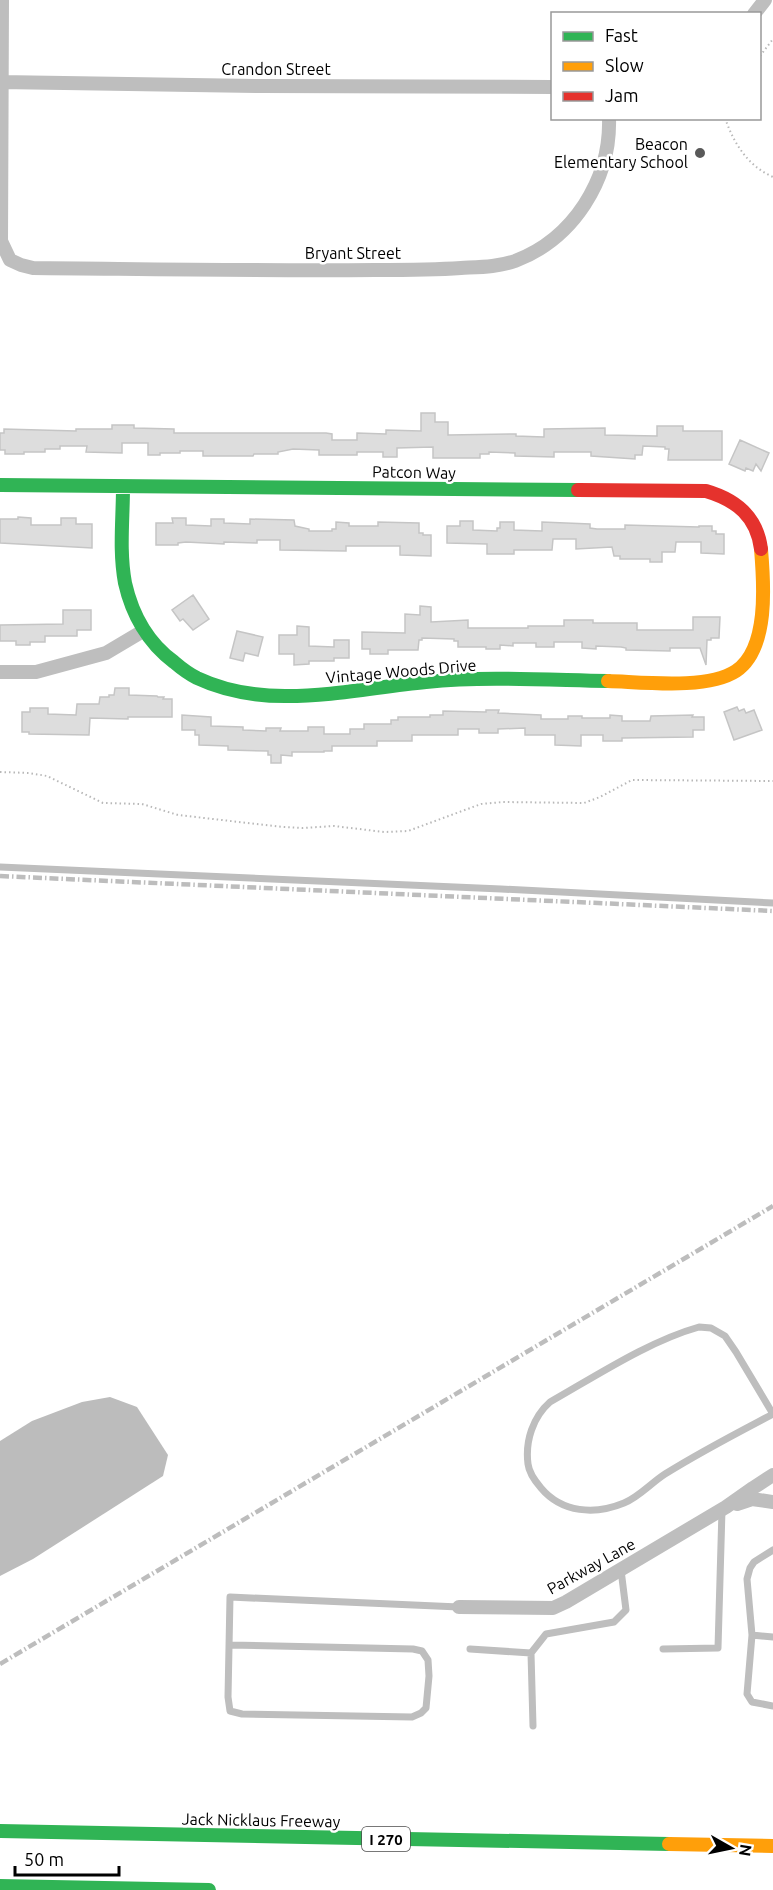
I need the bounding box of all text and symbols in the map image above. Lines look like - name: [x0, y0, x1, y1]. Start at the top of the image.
- legend: [551, 12, 761, 120]
- text: Fast: [605, 25, 638, 45]
- text: Slow: [605, 55, 644, 75]
- street label: Crandon Street: [221, 60, 331, 78]
- text: Jam: [605, 85, 639, 105]
- place label: Beacon Elementary School: [554, 135, 688, 171]
- marker: Beacon Elementary School: [693, 146, 707, 160]
- street label: Bryant Street: [305, 244, 402, 262]
- street label: Patcon Way: [372, 462, 456, 482]
- street label: Vintage Woods Drive: [325, 655, 477, 687]
- street label: Parkway Lane: [544, 1534, 638, 1598]
- street label: Jack Nicklaus Freeway: [182, 1810, 341, 1830]
- north arrow: [701, 1818, 761, 1878]
- road number: I 270: [362, 1827, 410, 1851]
- scale bar: [15, 1839, 118, 1877]
- text: N: [736, 1843, 756, 1858]
- text: 50 m: [24, 1849, 64, 1869]

